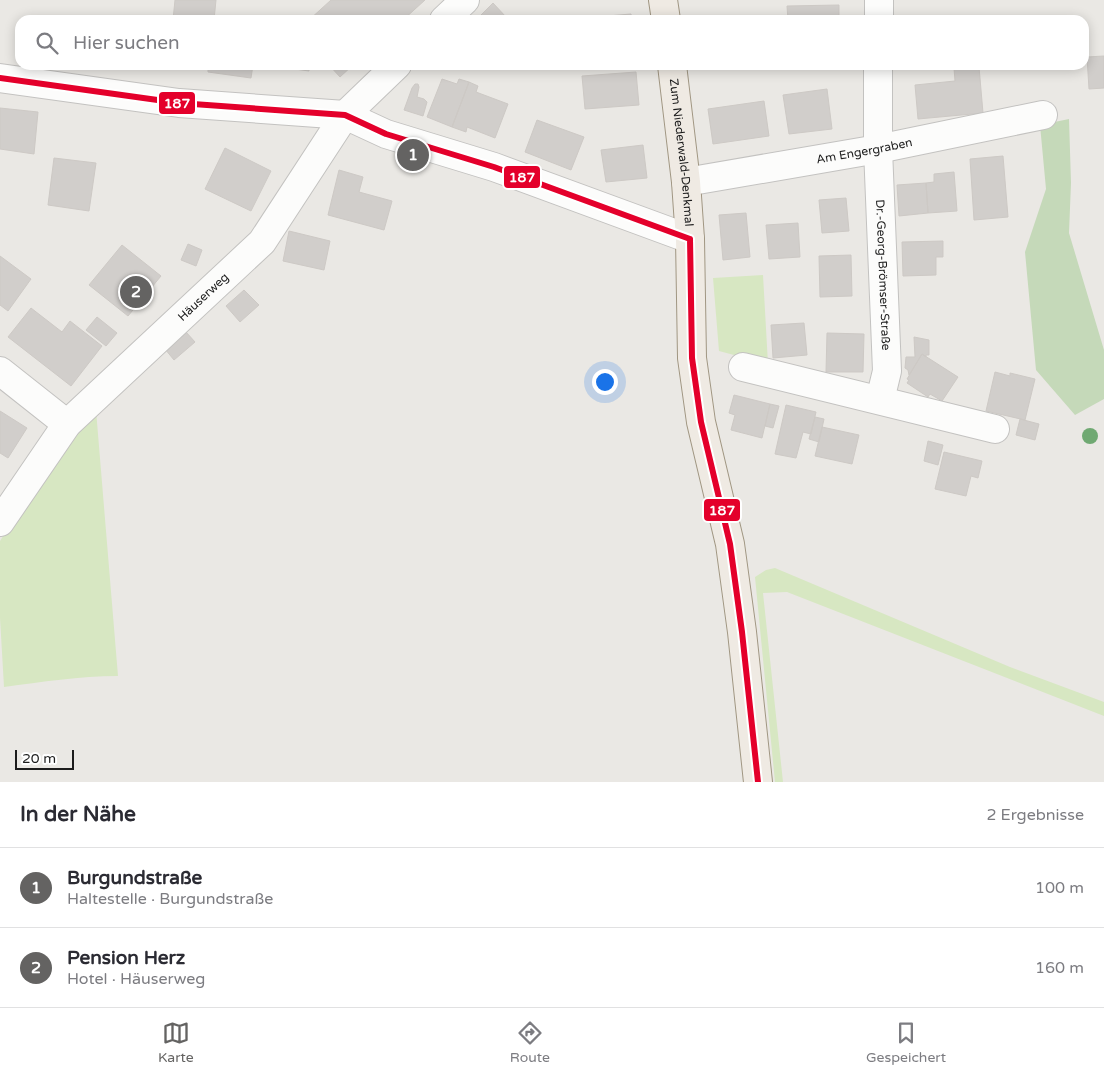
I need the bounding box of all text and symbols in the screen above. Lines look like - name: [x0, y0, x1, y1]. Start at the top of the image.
- search box: [15, 15, 1089, 70]
- icon: search: [33, 29, 61, 57]
- text: Hier suchen: [73, 32, 180, 54]
- street label: Zum Niederwald-Denkmal: [667, 78, 696, 227]
- line badge: 187: [158, 91, 196, 115]
- text: 187: [164, 95, 190, 112]
- street label: Am Engergraben: [815, 135, 914, 166]
- pin: 1: [397, 136, 429, 174]
- line badge: 187: [503, 165, 541, 189]
- text: 187: [509, 169, 535, 186]
- street label: Dr.-Georg-Brömser-Straße: [873, 199, 893, 351]
- street label: Häuserweg: [175, 270, 231, 324]
- pin: 2: [120, 273, 152, 311]
- your location: [592, 369, 618, 395]
- line badge: 187: [703, 498, 741, 522]
- text: 187: [709, 502, 735, 519]
- scale bar: [15, 747, 74, 770]
- text: 20 m: [22, 750, 56, 767]
- text: In der Nähe: [20, 802, 136, 827]
- text: 2 Ergebnisse: [986, 805, 1084, 825]
- text: Burgundstraße: [67, 867, 202, 889]
- text: 1: [31, 878, 41, 898]
- text: 100 m: [1035, 878, 1084, 898]
- text: Haltestelle · Burgundstraße: [67, 889, 273, 909]
- text: Pension Herz: [67, 947, 185, 969]
- text: 2: [31, 958, 41, 978]
- text: 160 m: [1035, 958, 1084, 978]
- text: Hotel · Häuserweg: [67, 969, 205, 989]
- tab: Karte: [158, 1019, 194, 1066]
- tab: Route: [510, 1019, 550, 1066]
- tab: Gespeichert: [866, 1019, 946, 1066]

